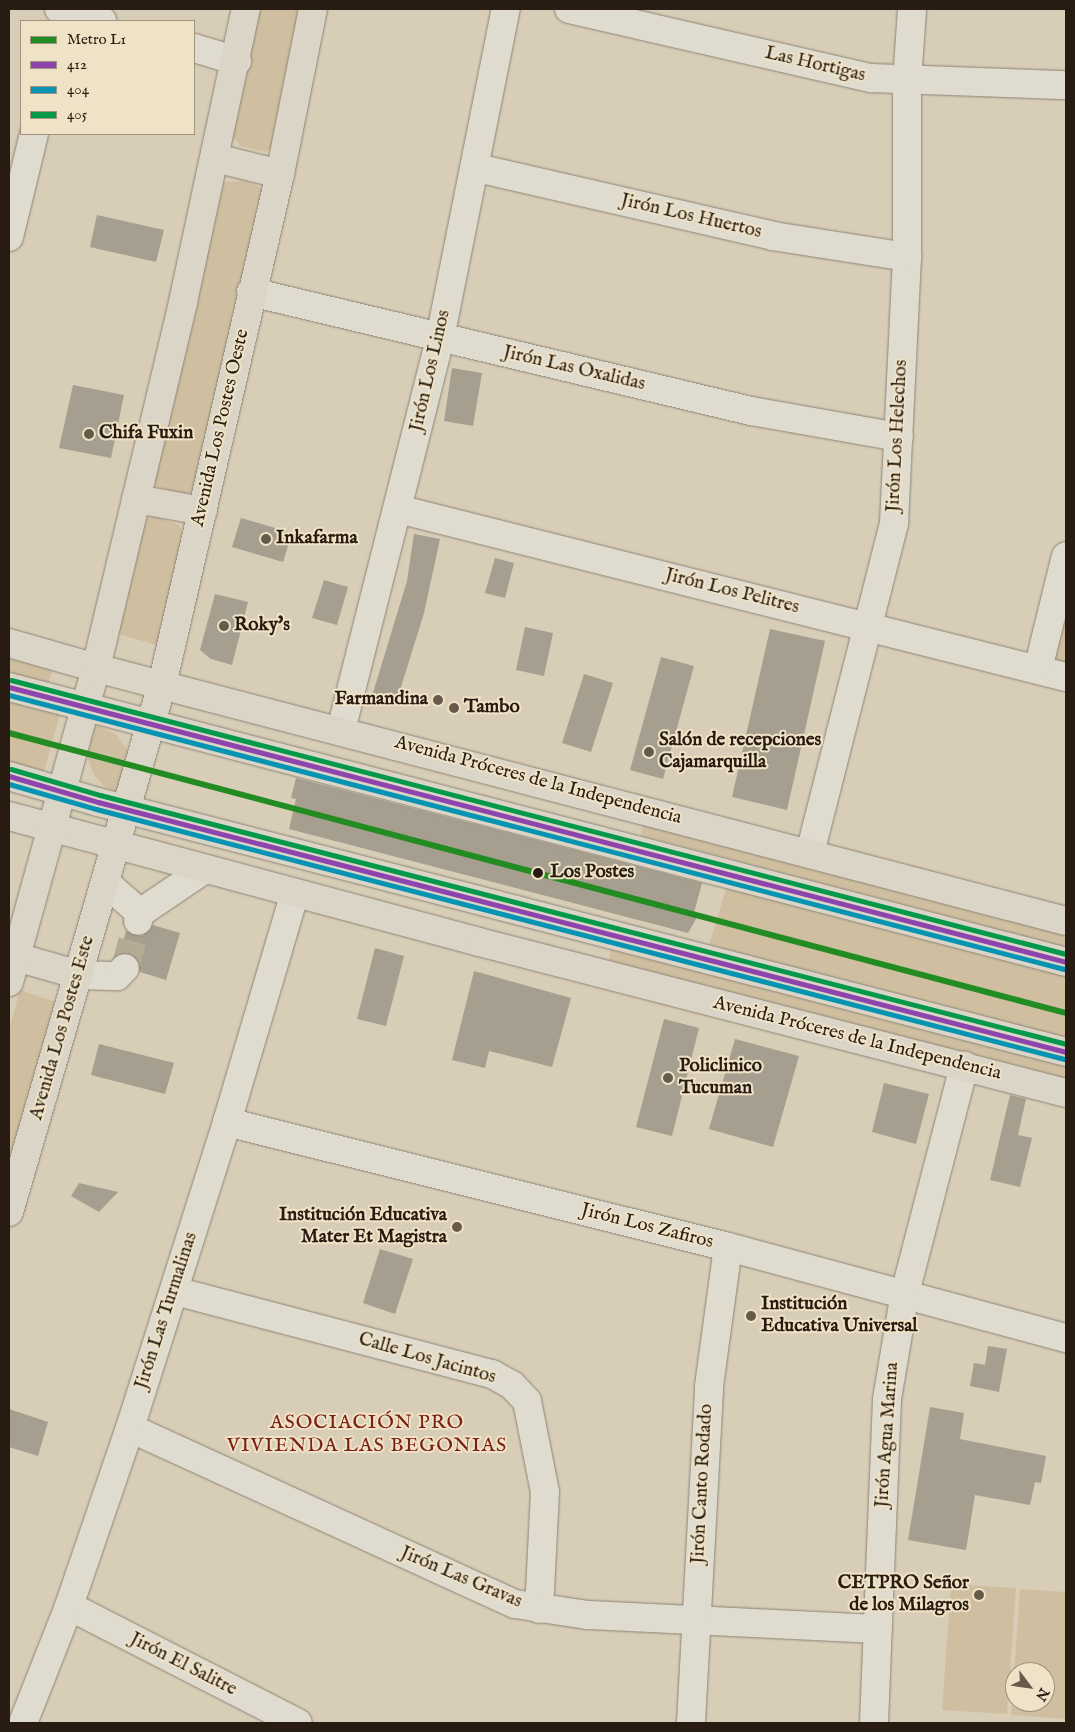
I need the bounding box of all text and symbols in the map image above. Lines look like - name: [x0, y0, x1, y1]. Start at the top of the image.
- legend: [20, 20, 195, 135]
- text: Metro L1: [67, 30, 126, 49]
- street label: Las Hortigas: [762, 42, 868, 88]
- text: 412: [67, 55, 87, 74]
- text: 404: [67, 80, 89, 99]
- text: 405: [67, 105, 87, 124]
- street label: Jirón Los Huertos: [618, 190, 764, 244]
- street label: Jirón Los Linos: [406, 308, 456, 434]
- street label: Avenida Los Postes Oeste: [187, 327, 255, 529]
- street label: Jirón Las Oxalidas: [501, 342, 647, 396]
- street label: Jirón Los Helechos: [883, 359, 913, 513]
- place label: Chifa Fuxin: [99, 423, 193, 445]
- marker: Chifa Fuxin: [83, 428, 95, 440]
- place label: Inkafarma: [276, 528, 358, 550]
- marker: Inkafarma: [260, 533, 272, 545]
- street label: Jirón Los Pelitres: [663, 564, 801, 620]
- place label: Roky's: [234, 615, 290, 637]
- marker: Roky's: [218, 620, 230, 632]
- place label: Farmandina: [334, 689, 428, 711]
- marker: Farmandina: [432, 694, 444, 706]
- place label: Tambo: [464, 697, 520, 719]
- marker: Tambo: [448, 702, 460, 714]
- place label: Salón de recepciones Cajamarquilla: [659, 730, 821, 774]
- street label: Avenida Próceres de la Independencia: [392, 732, 684, 830]
- marker: Salón de recepciones Cajamarquilla: [643, 746, 655, 758]
- place label: Los Postes: [550, 862, 634, 884]
- marker: Los Postes: [530, 865, 546, 881]
- street label: Avenida Los Postes Este: [26, 933, 100, 1123]
- street label: Avenida Próceres de la Independencia: [711, 992, 1003, 1086]
- place label: Policlinico Tucuman: [679, 1056, 762, 1100]
- marker: Policlinico Tucuman: [661, 1071, 675, 1085]
- street label: Jirón Los Zafiros: [579, 1200, 715, 1254]
- place label: Institución Educativa Mater Et Magistra: [279, 1205, 447, 1249]
- marker: Institución Educativa Mater Et Magistra: [451, 1221, 463, 1233]
- street label: Jirón Las Turmalinas: [131, 1230, 203, 1392]
- place label: Institución Educativa Universal: [761, 1294, 918, 1338]
- marker: Institución Educativa Universal: [745, 1310, 757, 1322]
- street label: Calle Los Jacintos: [356, 1328, 498, 1390]
- street label: Jirón Agua Marina: [872, 1361, 904, 1509]
- street label: Jirón Canto Rodado: [687, 1403, 719, 1565]
- district label: ASOCIACIÓN PRO VIVIENDA LAS BEGONIAS: [224, 1411, 510, 1458]
- street label: Jirón Las Gravas: [397, 1542, 525, 1614]
- place label: CETPRO Señor de los Milagros: [838, 1573, 969, 1617]
- marker: CETPRO Señor de los Milagros: [973, 1589, 985, 1601]
- street label: Jirón El Salitre: [126, 1628, 240, 1702]
- north arrow: [1005, 1662, 1055, 1712]
- text: N: [1031, 1684, 1053, 1704]

